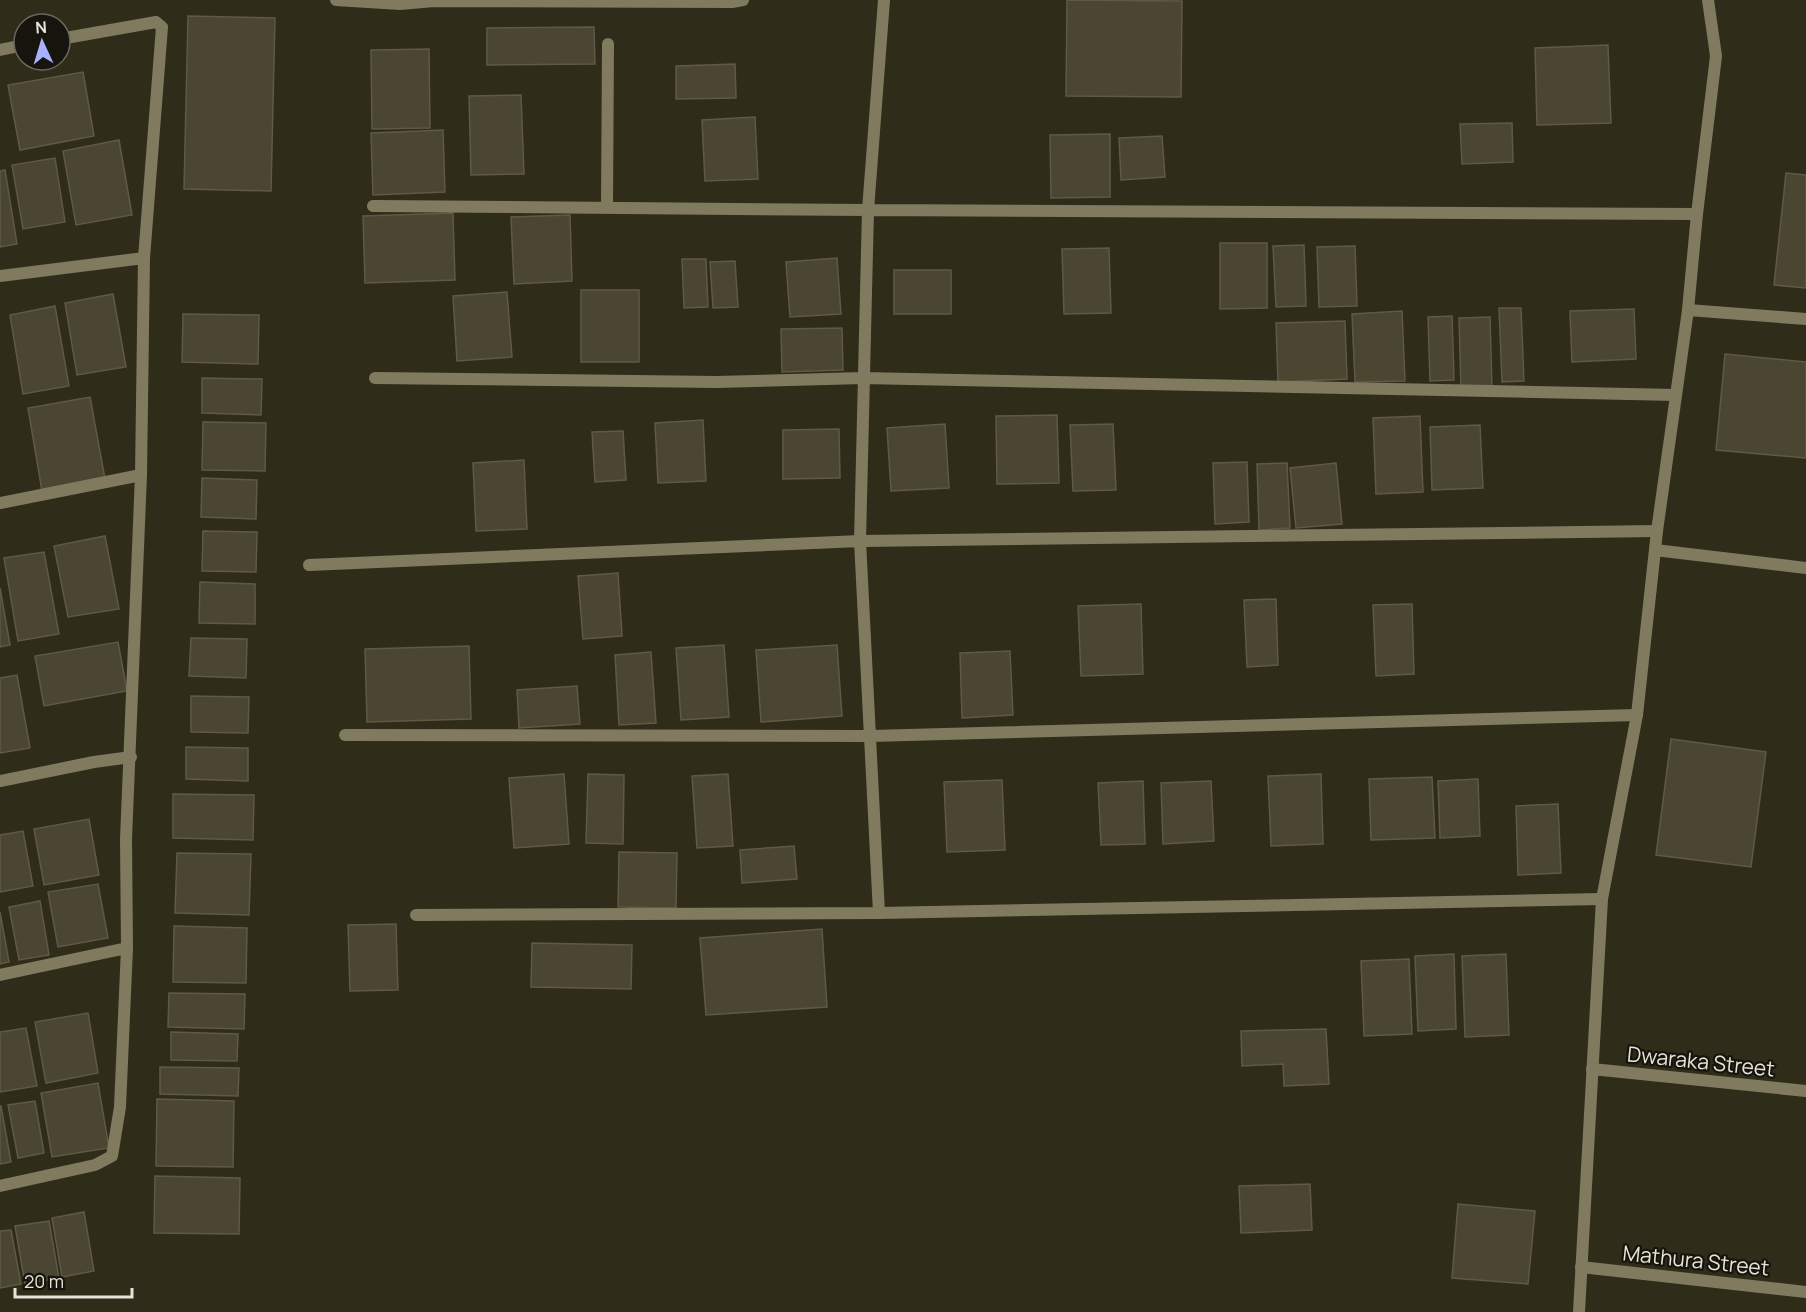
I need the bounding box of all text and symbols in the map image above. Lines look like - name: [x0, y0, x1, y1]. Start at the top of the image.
- north arrow: [12, 12, 72, 72]
- text: N: [34, 16, 47, 38]
- street label: Dwaraka Street: [1626, 1039, 1776, 1083]
- street label: Mathura Street: [1621, 1238, 1771, 1282]
- scale bar: [15, 1261, 132, 1299]
- text: 20 m: [24, 1269, 64, 1293]

